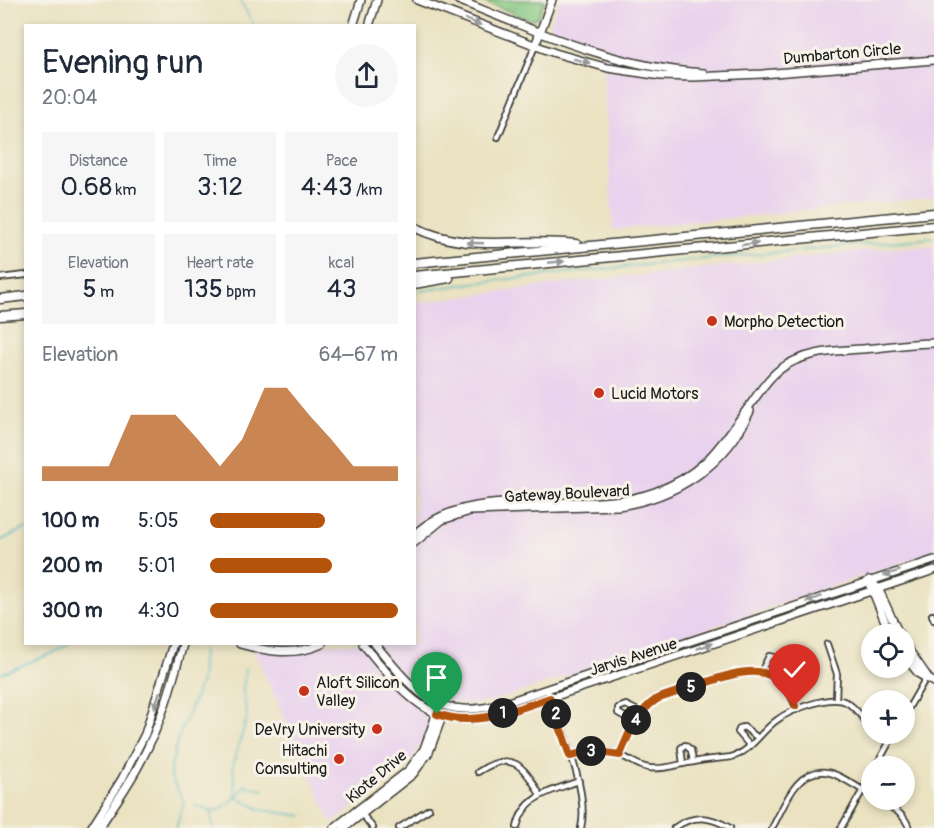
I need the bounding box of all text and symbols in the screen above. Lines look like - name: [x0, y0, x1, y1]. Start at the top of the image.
- one-way arrow: [464, 18, 482, 27]
- street label: Dumbarton Circle: [782, 39, 902, 69]
- text: Evening run: [42, 42, 203, 83]
- button: share: [335, 44, 398, 107]
- one-way arrow: [573, 57, 591, 67]
- text: 20:04: [42, 85, 97, 110]
- text: Distance: [69, 151, 128, 171]
- text: Time: [203, 151, 237, 171]
- text: Pace: [326, 151, 357, 171]
- text: 0.68: [60, 171, 112, 203]
- text: 3:12: [197, 171, 243, 203]
- text: 4:43: [301, 171, 352, 203]
- text: km: [112, 180, 136, 200]
- text: /km: [352, 180, 383, 200]
- one-way arrow: [466, 238, 485, 248]
- one-way arrow: [741, 239, 760, 249]
- text: Elevation: [68, 253, 129, 273]
- text: Heart rate: [186, 253, 254, 273]
- text: kcal: [329, 253, 355, 273]
- one-way arrow: [546, 257, 565, 267]
- text: 5: [82, 273, 97, 305]
- text: 135: [184, 273, 223, 305]
- text: 43: [327, 273, 356, 305]
- text: m: [97, 282, 114, 302]
- text: bpm: [223, 282, 256, 302]
- place label: Morpho Detection: [724, 312, 844, 332]
- marker: Morpho Detection: [705, 314, 719, 328]
- text: Elevation: [42, 342, 118, 367]
- text: 64–67 m: [319, 342, 398, 367]
- place label: Lucid Motors: [611, 384, 698, 404]
- marker: Lucid Motors: [592, 386, 606, 400]
- street label: Gateway Boulevard: [504, 481, 630, 507]
- text: 100 m: [42, 508, 99, 533]
- text: 5:05: [138, 508, 179, 533]
- text: 200 m: [42, 553, 103, 578]
- text: 5:01: [138, 553, 176, 578]
- one-way arrow: [883, 569, 901, 579]
- one-way arrow: [805, 595, 823, 605]
- text: 300 m: [42, 598, 103, 623]
- text: 4:30: [138, 598, 180, 623]
- map controls: [861, 624, 915, 810]
- button: locate: [861, 624, 915, 678]
- street label: Jarvis Avenue: [587, 633, 680, 680]
- one-way arrow: [696, 641, 714, 650]
- pin: [769, 644, 820, 706]
- pin: [411, 652, 462, 714]
- icon: check: [778, 653, 811, 686]
- icon: arrive: [420, 661, 453, 694]
- pin: 5: [676, 672, 706, 702]
- place label: Aloft Silicon Valley: [316, 673, 400, 711]
- text: 5: [687, 677, 695, 697]
- marker: Aloft Silicon Valley: [297, 684, 311, 698]
- button: +: [861, 690, 915, 744]
- one-way arrow: [152, 691, 161, 709]
- pin: 1: [488, 698, 518, 728]
- pin: 2: [541, 699, 571, 729]
- text: 1: [500, 703, 506, 723]
- text: 2: [552, 704, 560, 724]
- pin: 4: [621, 705, 651, 735]
- text: 4: [631, 710, 641, 730]
- place label: DeVry University: [254, 720, 365, 740]
- marker: DeVry University: [370, 722, 384, 736]
- pin: 3: [576, 736, 606, 766]
- place label: Hitachi Consulting: [255, 741, 327, 779]
- text: 3: [587, 741, 595, 761]
- street label: Kiote Drive: [342, 746, 411, 808]
- marker: Hitachi Consulting: [332, 752, 346, 766]
- button: −: [861, 756, 915, 810]

